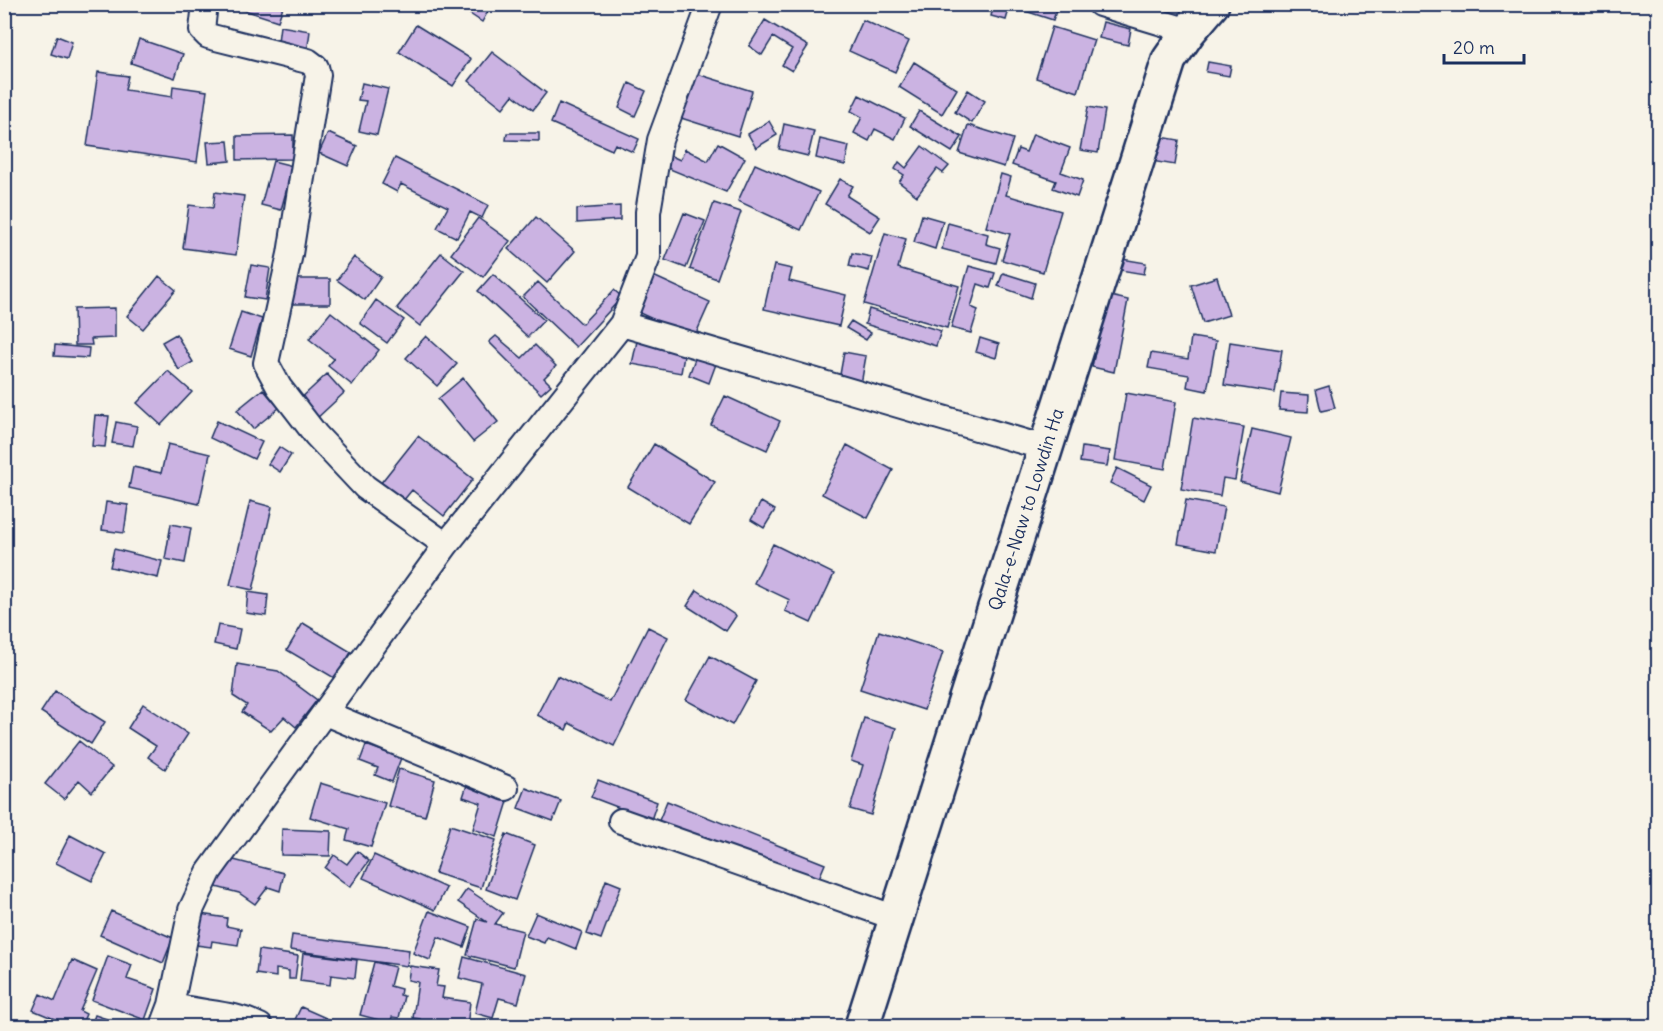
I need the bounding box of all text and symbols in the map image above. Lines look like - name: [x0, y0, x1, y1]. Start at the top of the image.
- scale bar: [1444, 27, 1524, 65]
- text: 20 m: [1453, 36, 1495, 59]
- street label: Qala-e-Naw to Lowdin Ha: [983, 405, 1069, 613]

